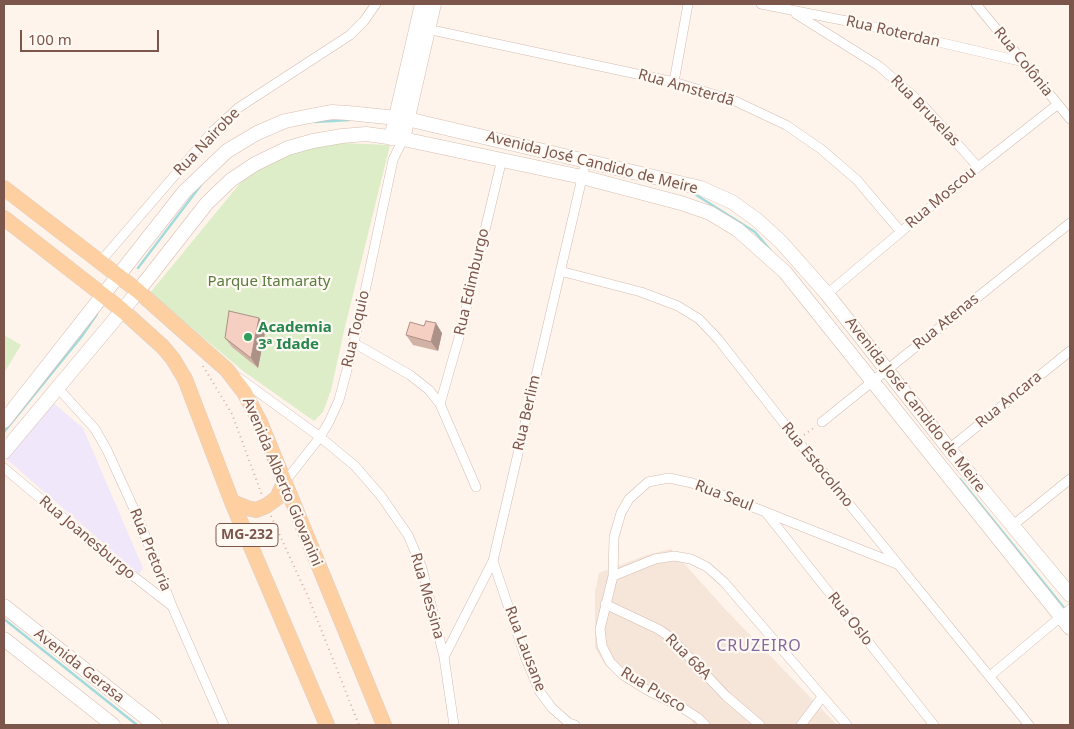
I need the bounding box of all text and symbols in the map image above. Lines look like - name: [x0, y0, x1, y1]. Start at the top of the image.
- street label: Rua Roterdan: [844, 12, 942, 52]
- scale bar: [22, 20, 161, 52]
- street label: Rua Colônia: [990, 24, 1056, 100]
- text: 100 m: [28, 29, 72, 49]
- street label: Rua Amsterdã: [636, 66, 736, 110]
- street label: Rua Bruxelas: [887, 72, 963, 150]
- street label: Rua Nairobe: [170, 104, 244, 180]
- street label: Avenida José Candido de Meire: [484, 128, 700, 198]
- street label: Rua Moscou: [902, 163, 980, 233]
- street label: Rua Edimburgo: [451, 227, 493, 337]
- park label: Parque Itamaraty: [208, 273, 330, 291]
- street label: Rua Toquio: [338, 289, 374, 369]
- street label: Rua Atenas: [910, 290, 982, 354]
- street label: Avenida José Candido de Meire: [841, 314, 989, 496]
- place label: Academia 3ª Idade: [258, 319, 332, 354]
- marker: Academia 3ª Idade: [242, 331, 254, 343]
- street label: Rua Ancara: [972, 368, 1046, 432]
- street label: Rua Berlim: [510, 373, 544, 453]
- street label: Avenida Alberto Giovanini: [238, 395, 326, 569]
- street label: Rua Estocolmo: [777, 419, 857, 511]
- street label: Rua Seul: [692, 477, 756, 515]
- street label: Rua Joanesburgo: [35, 492, 139, 584]
- street label: Rua Pretoria: [125, 506, 175, 594]
- road number: MG-232: [216, 524, 278, 546]
- street label: Rua Messina: [406, 551, 448, 641]
- street label: Rua Oslo: [824, 589, 876, 649]
- street label: Rua Lausane: [501, 604, 549, 694]
- street label: Avenida Gerasa: [30, 625, 128, 707]
- street label: Rua 68A: [661, 630, 715, 684]
- district label: CRUZEIRO: [715, 636, 803, 656]
- street label: Rua Pusco: [617, 664, 689, 716]

